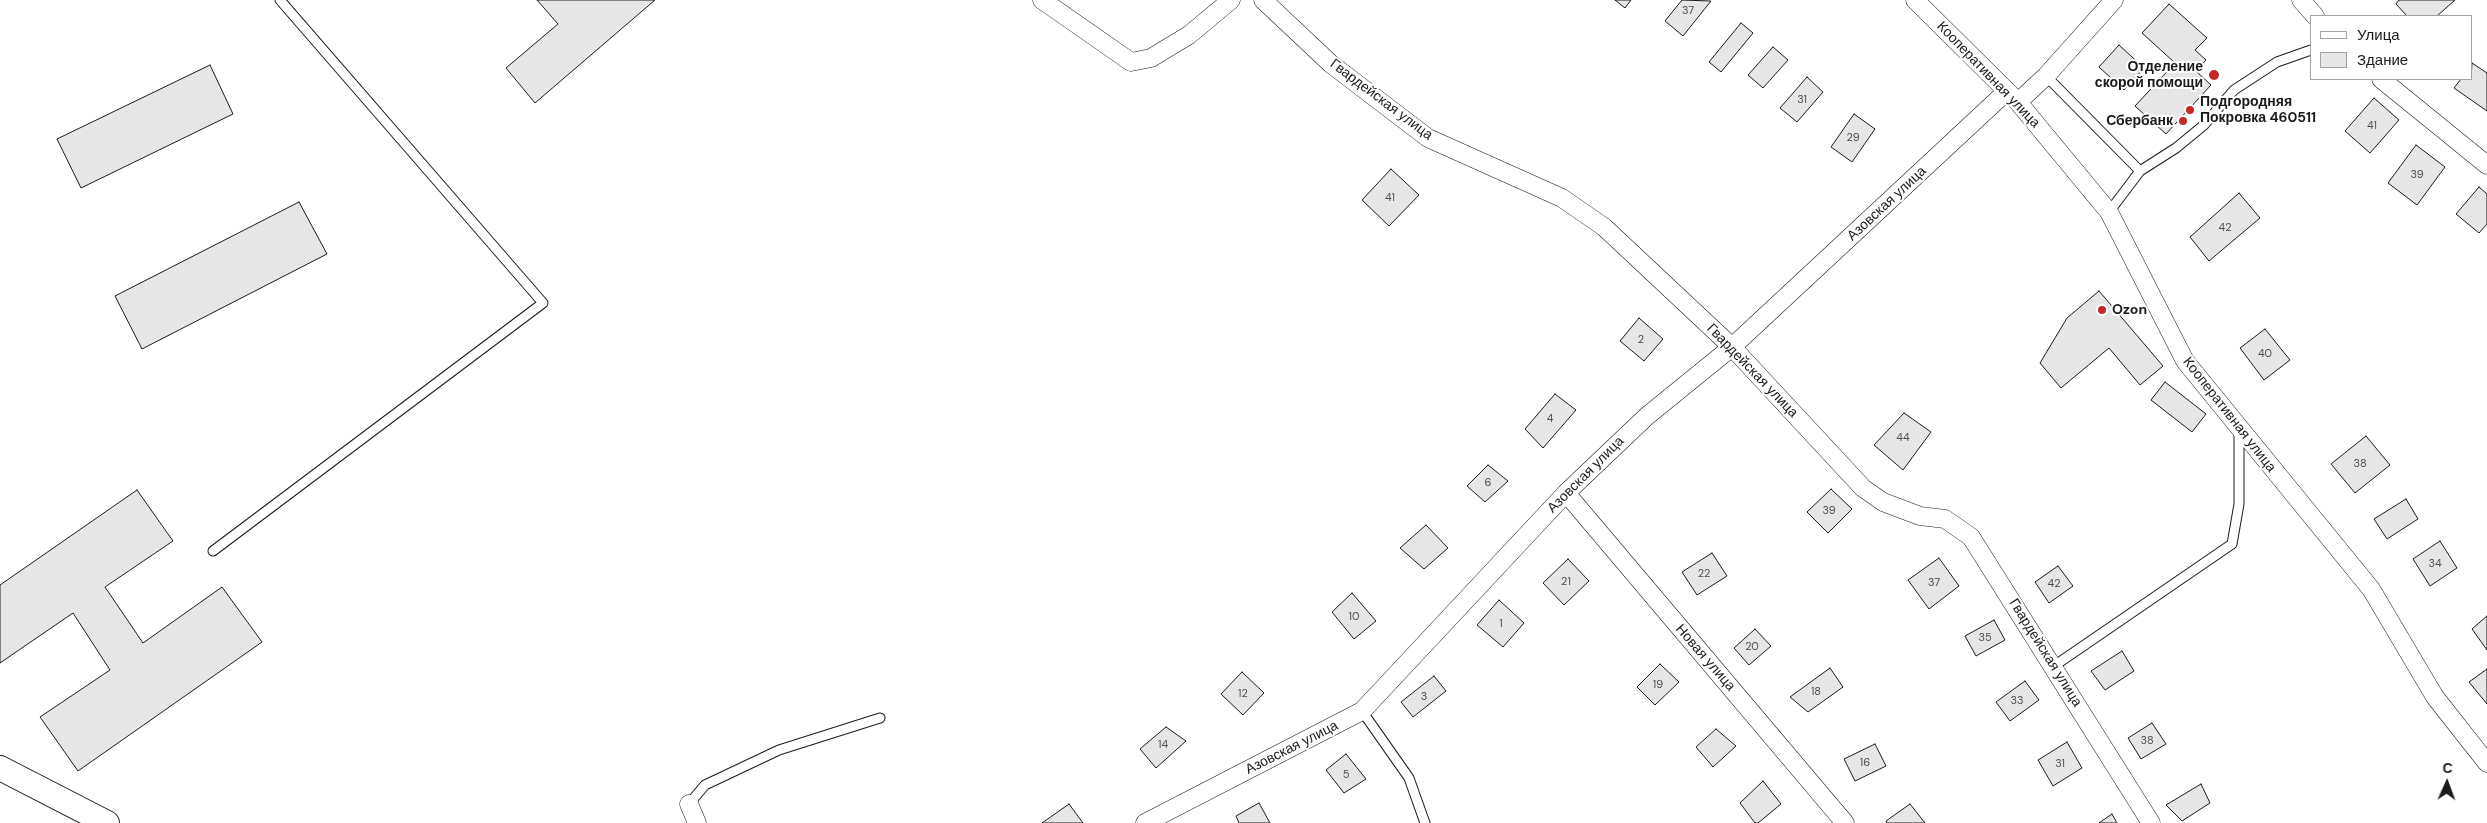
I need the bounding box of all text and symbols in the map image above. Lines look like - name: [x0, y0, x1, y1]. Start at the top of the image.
- house number: 37: [1682, 4, 1694, 18]
- legend: [2310, 15, 2472, 80]
- street label: Кооперативная улица: [1933, 18, 2043, 132]
- text: Улица: [2357, 25, 2400, 45]
- text: Здание: [2357, 50, 2408, 70]
- street label: Гвардейская улица: [1326, 56, 1436, 144]
- place label: Отделение скорой помощи: [2095, 59, 2203, 92]
- marker: Отделение скорой помощи: [2207, 68, 2221, 82]
- house number: 31: [1797, 93, 1807, 107]
- place label: Подгородняя Покровка 460511: [2200, 94, 2316, 126]
- marker: Подгородняя Покровка 460511: [2184, 104, 2196, 116]
- place label: Сбербанк: [2106, 113, 2173, 129]
- marker: Сбербанк: [2177, 115, 2189, 127]
- house number: 41: [2367, 119, 2377, 133]
- house number: 29: [1846, 131, 1860, 145]
- street label: Азовская улица: [1844, 163, 1930, 245]
- house number: 39: [2410, 168, 2424, 182]
- house number: 41: [1385, 191, 1395, 205]
- house number: 42: [2218, 221, 2232, 235]
- place label: Ozon: [2112, 302, 2147, 318]
- marker: Ozon: [2096, 304, 2108, 316]
- street label: Гвардейская улица: [1703, 321, 1801, 421]
- house number: 2: [1638, 333, 1644, 347]
- house number: 40: [2258, 347, 2272, 361]
- street label: Кооперативная улица: [2179, 354, 2279, 476]
- house number: 4: [1547, 412, 1553, 426]
- house number: 44: [1896, 431, 1910, 445]
- street label: Азовская улица: [1544, 433, 1628, 517]
- house number: 38: [2353, 457, 2367, 471]
- house number: 6: [1485, 476, 1491, 490]
- house number: 39: [1822, 504, 1836, 518]
- house number: 34: [2428, 557, 2442, 571]
- house number: 22: [1698, 567, 1710, 581]
- house number: 21: [1561, 575, 1571, 589]
- house number: 37: [1928, 576, 1940, 590]
- house number: 42: [2047, 577, 2061, 591]
- street label: Гвардейская улица: [2005, 596, 2085, 710]
- house number: 10: [1349, 610, 1359, 624]
- house number: 1: [1499, 617, 1503, 631]
- street label: Новая улица: [1672, 621, 1738, 695]
- house number: 35: [1978, 631, 1992, 645]
- house number: 20: [1745, 640, 1759, 654]
- house number: 19: [1653, 678, 1663, 692]
- house number: 18: [1811, 685, 1821, 699]
- house number: 12: [1238, 687, 1248, 701]
- house number: 3: [1421, 690, 1427, 704]
- house number: 33: [2010, 694, 2024, 708]
- street label: Азовская улица: [1243, 717, 1341, 779]
- house number: 38: [2140, 734, 2154, 748]
- house number: 14: [1158, 738, 1168, 752]
- house number: 16: [1860, 756, 1870, 770]
- house number: 31: [2055, 757, 2065, 771]
- north arrow: [2422, 758, 2472, 808]
- text: С: [2442, 759, 2453, 777]
- house number: 5: [1343, 768, 1349, 782]

